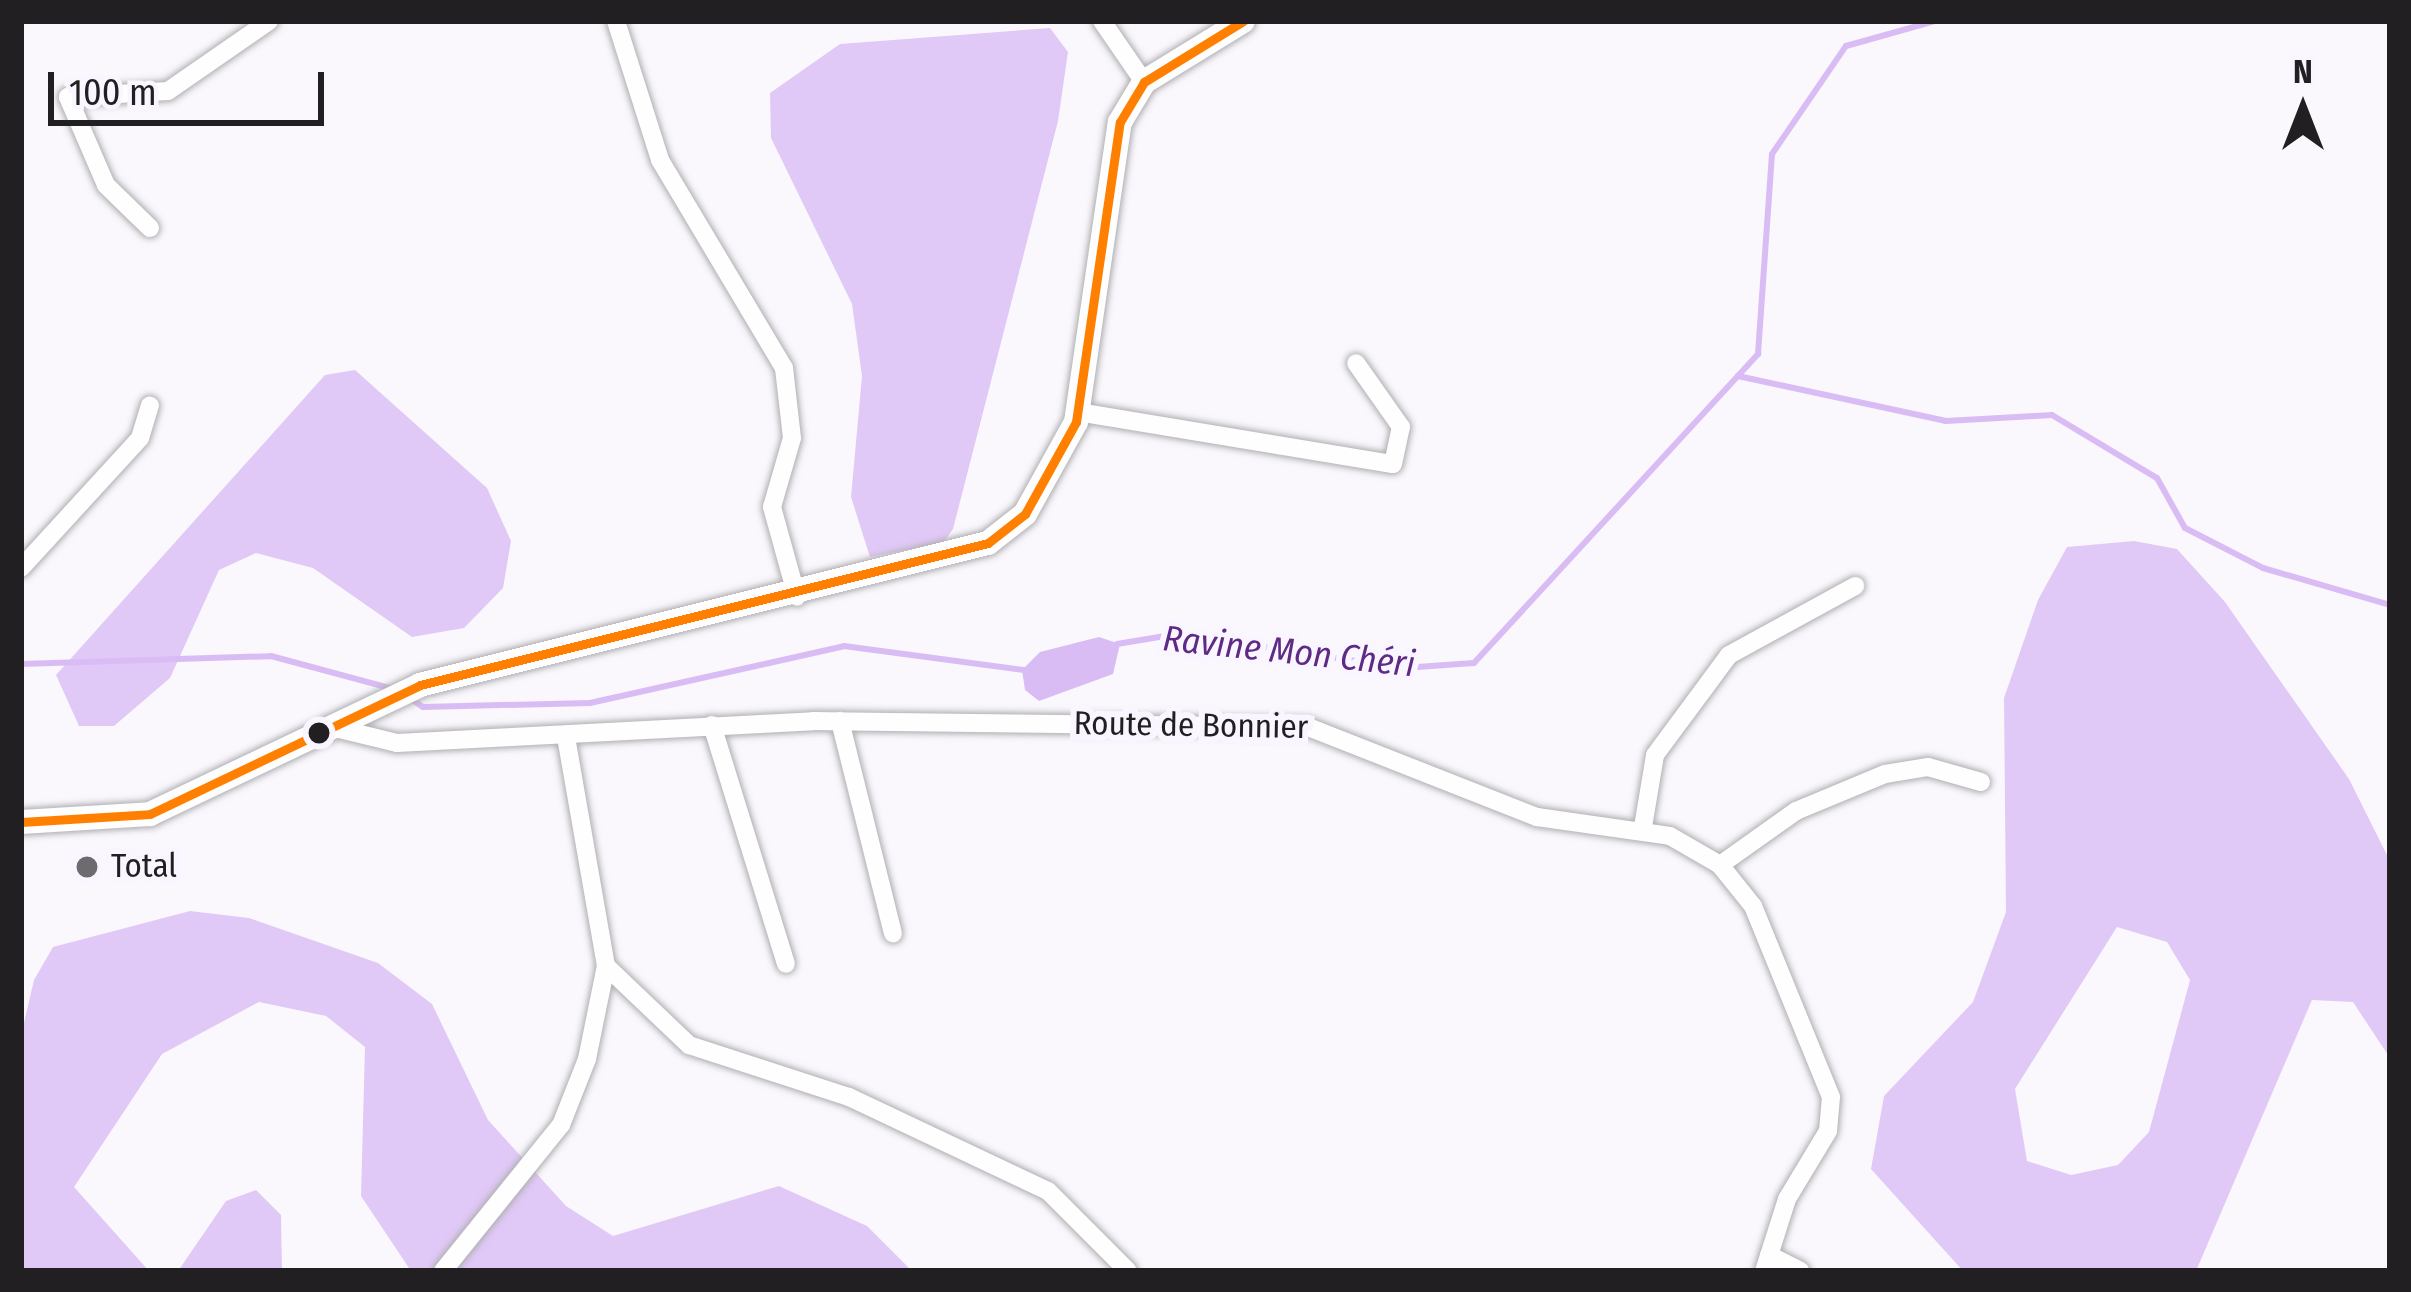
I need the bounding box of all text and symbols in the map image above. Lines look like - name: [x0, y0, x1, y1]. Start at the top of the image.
- scale bar: [54, 48, 330, 122]
- north arrow: [2243, 48, 2363, 168]
- text: N: [2293, 52, 2313, 92]
- text: 100 m: [69, 71, 157, 115]
- water label: Ravine Mon Chéri: [1161, 617, 1417, 687]
- street label: Route de Bonnier: [1073, 704, 1309, 748]
- unlabelled marker: [308, 722, 330, 744]
- place label: Total: [111, 847, 177, 887]
- marker: Total: [74, 854, 100, 880]

